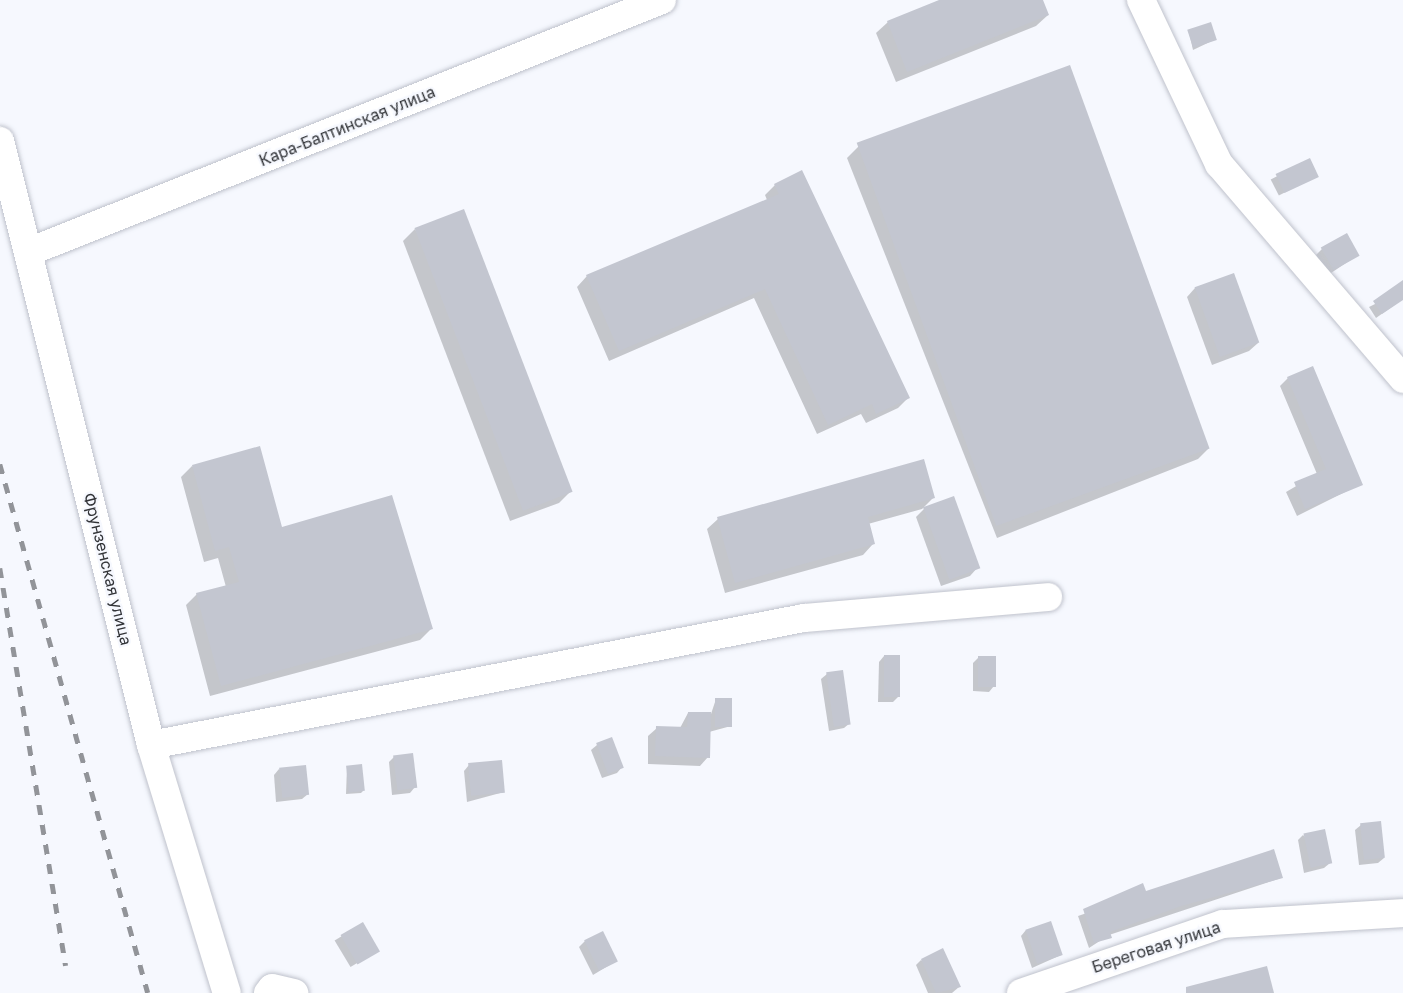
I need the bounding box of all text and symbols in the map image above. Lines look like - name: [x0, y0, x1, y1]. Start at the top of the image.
- street label: Кара-Балтинская улица: [256, 82, 438, 170]
- street label: Фрунзенская улица: [80, 491, 136, 647]
- street label: Береговая улица: [1089, 917, 1223, 977]

